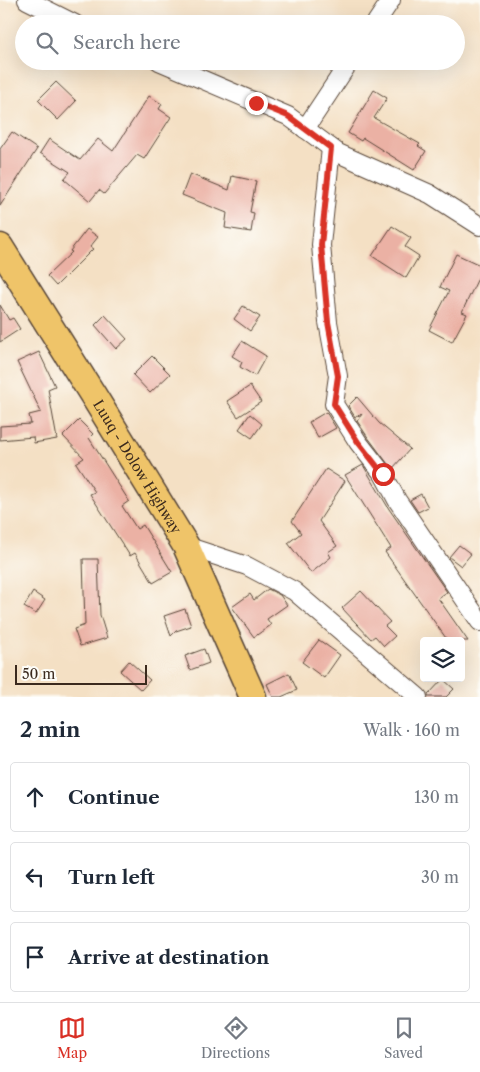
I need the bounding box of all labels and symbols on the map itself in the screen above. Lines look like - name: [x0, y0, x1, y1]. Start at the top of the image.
- route end: [245, 92, 268, 115]
- street label: Luuq - Dolow Highway: [89, 396, 185, 537]
- route start: [372, 463, 395, 486]
- scale bar: [15, 662, 148, 685]

